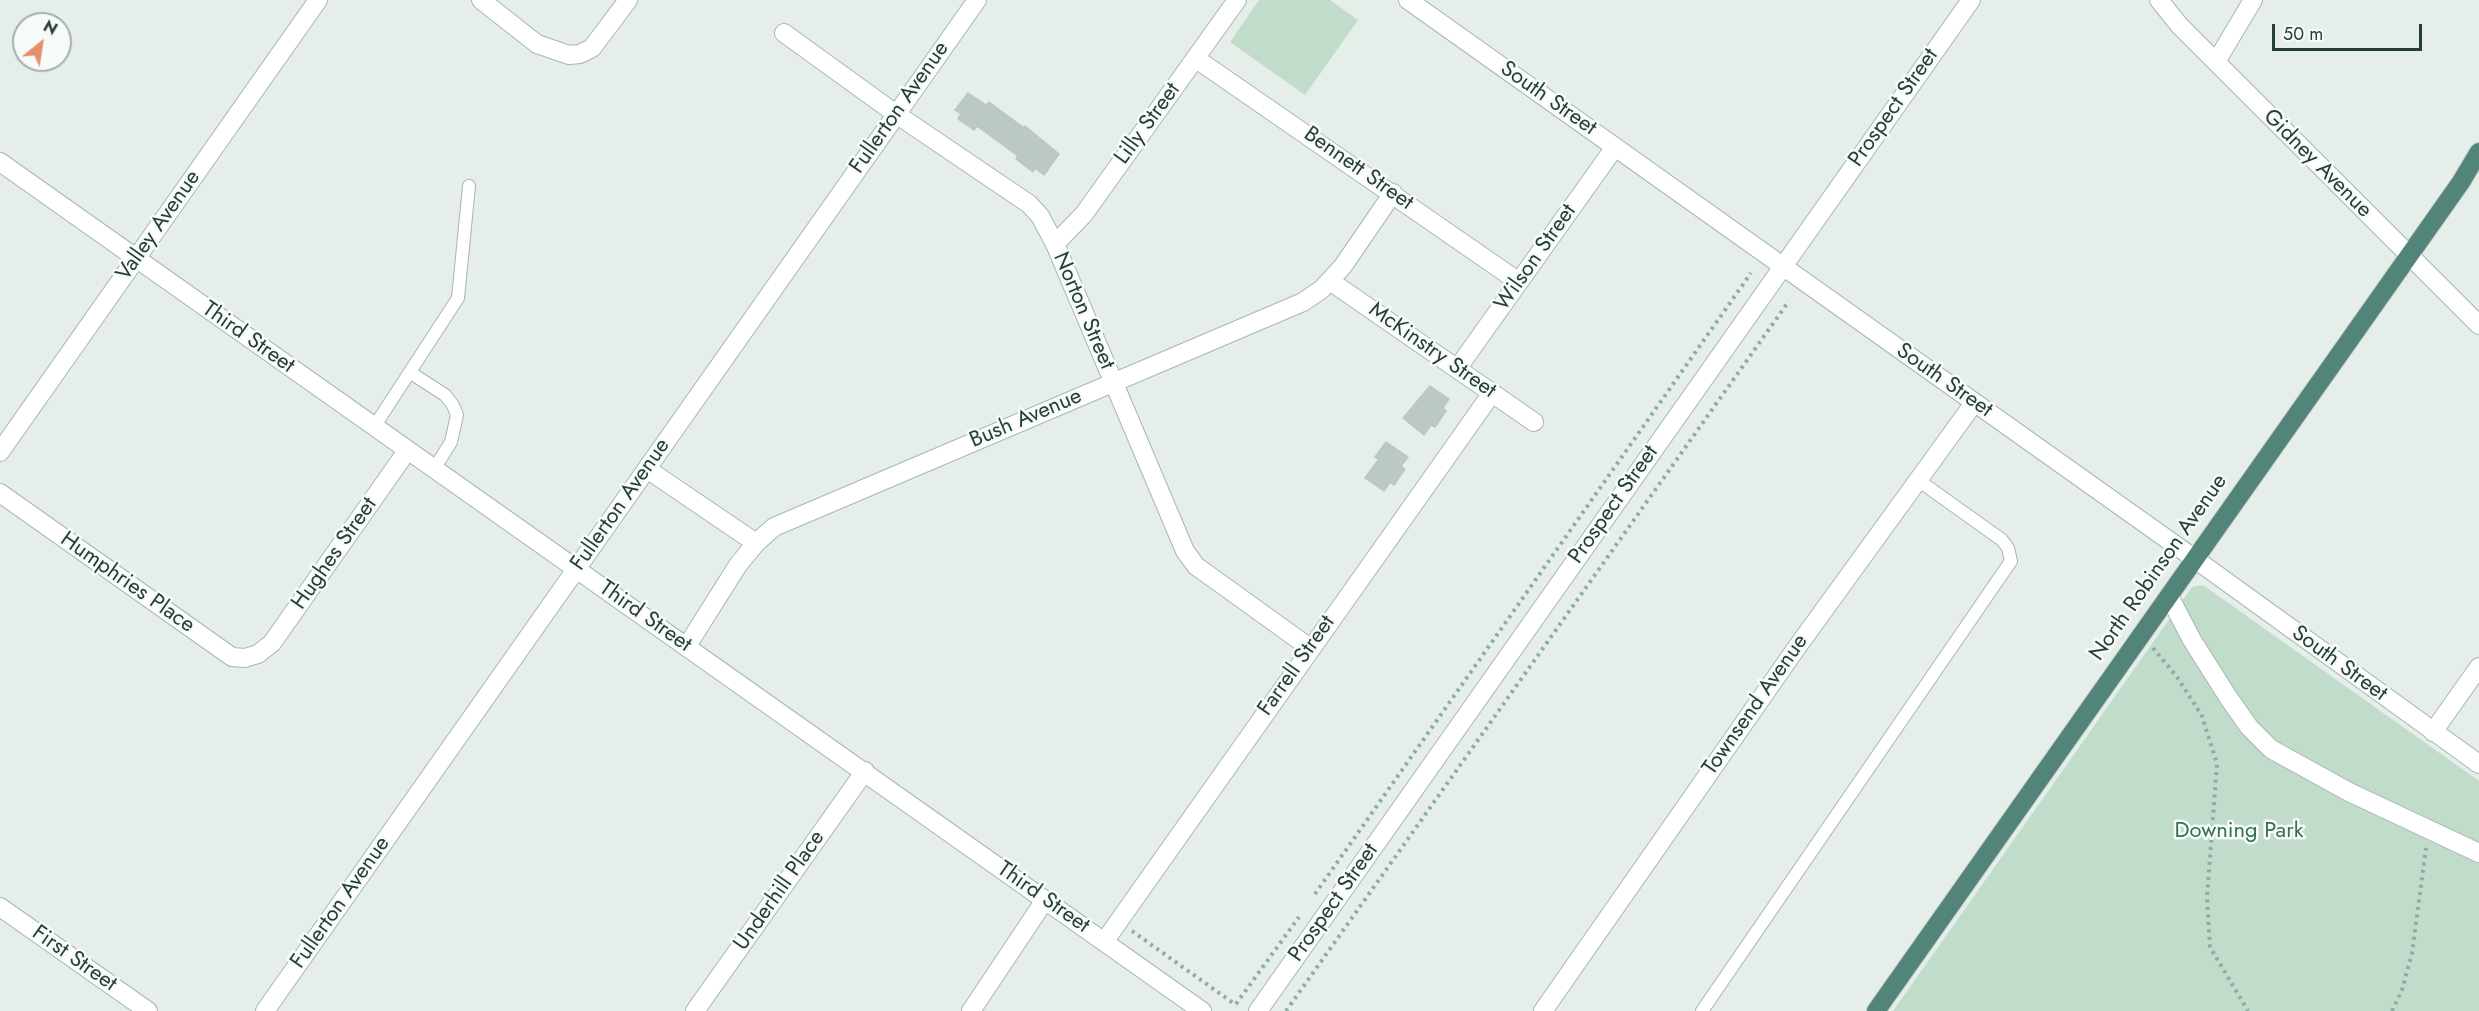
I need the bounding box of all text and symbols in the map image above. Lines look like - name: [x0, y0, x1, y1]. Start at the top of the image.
- north arrow: [12, 12, 72, 72]
- scale bar: [2275, 12, 2425, 50]
- text: N: [39, 15, 62, 41]
- text: 50 m: [2283, 21, 2323, 47]
- street label: Fullerton Avenue: [845, 37, 955, 179]
- street label: Prospect Street: [1843, 44, 1945, 172]
- street label: South Street: [1495, 56, 1601, 142]
- street label: Lilly Street: [1110, 78, 1186, 170]
- street label: Gidney Avenue: [2257, 104, 2377, 224]
- street label: Bennett Street: [1298, 122, 1418, 216]
- street label: Valley Avenue: [111, 166, 207, 286]
- street label: Wilson Street: [1490, 200, 1582, 316]
- street label: Norton Street: [1047, 249, 1119, 373]
- street label: Third Street: [197, 297, 299, 379]
- street label: McKinstry Street: [1363, 297, 1501, 405]
- street label: South Street: [1891, 338, 1997, 424]
- street label: Bush Avenue: [966, 384, 1086, 454]
- street label: Fullerton Avenue: [566, 434, 676, 576]
- street label: Prospect Street: [1563, 441, 1665, 569]
- street label: North Robinson Avenue: [2085, 470, 2233, 666]
- street label: Hughes Street: [287, 493, 383, 615]
- street label: Humphries Place: [55, 527, 199, 639]
- street label: Third Street: [594, 576, 696, 658]
- street label: Farrell Street: [1253, 611, 1341, 721]
- street label: South Street: [2286, 621, 2392, 707]
- street label: Townsend Avenue: [1698, 630, 1814, 780]
- park label: Downing Park: [2175, 819, 2303, 845]
- street label: Underhill Place: [729, 826, 831, 956]
- street label: Fullerton Avenue: [286, 832, 396, 974]
- street label: Prospect Street: [1283, 839, 1385, 967]
- street label: Third Street: [992, 857, 1094, 939]
- street label: First Street: [26, 920, 122, 998]

